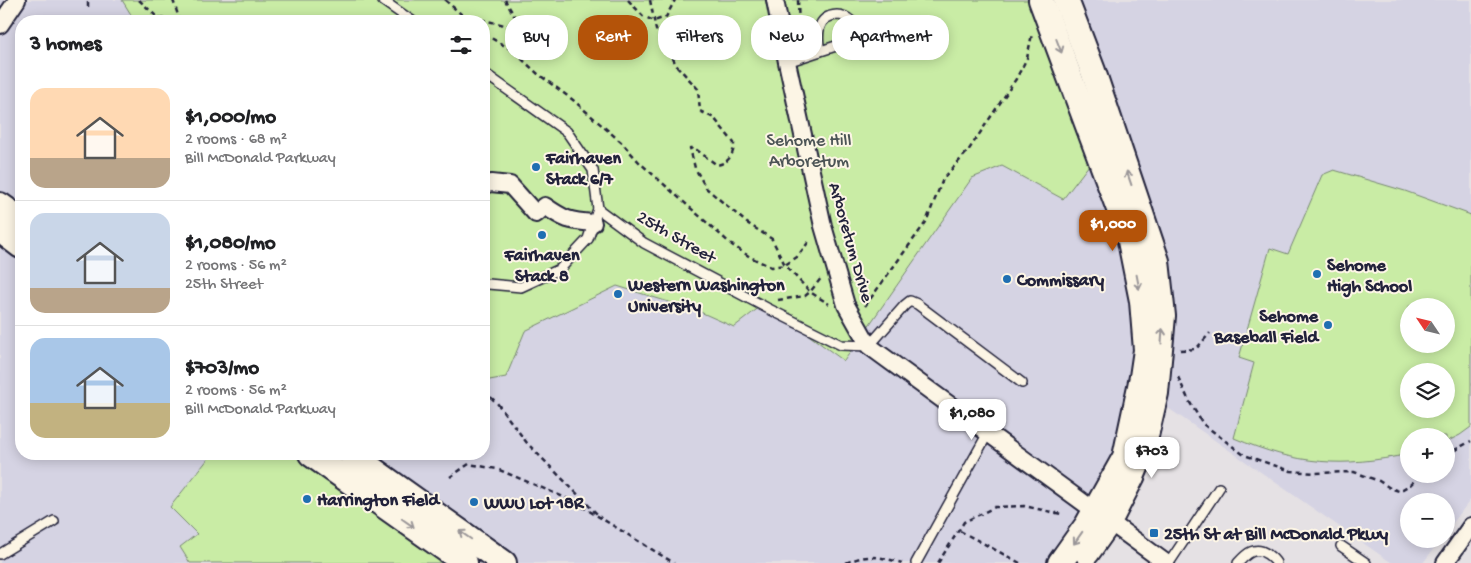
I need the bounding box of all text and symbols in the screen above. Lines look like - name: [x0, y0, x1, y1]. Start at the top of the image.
- chip: Buy: [505, 15, 568, 60]
- chip: Rent: [578, 15, 648, 60]
- chip: Filters: [658, 15, 741, 60]
- chip: New: [751, 15, 822, 60]
- chip: Apartment: [832, 15, 949, 60]
- icon: filters: [447, 31, 475, 59]
- text: 3 homes: [30, 33, 102, 58]
- one-way arrow: [1055, 38, 1064, 53]
- text: $1,000/mo: [185, 106, 276, 131]
- icon: home: [70, 108, 130, 168]
- text: 2 rooms · 68 m²: [185, 131, 287, 150]
- park label: Sehome Hill Arboretum: [766, 131, 852, 173]
- place label: Fairhaven Stack 6/7: [545, 149, 621, 191]
- text: Bill McDonald Parkway: [185, 150, 336, 169]
- marker: Fairhaven Stack 6/7: [530, 161, 542, 173]
- one-way arrow: [1124, 170, 1134, 186]
- street label: Arboretum Drive: [822, 180, 877, 306]
- street label: 25th Street: [633, 207, 720, 270]
- pin: $1,000: [1072, 210, 1154, 252]
- text: $1,000: [1090, 216, 1136, 235]
- marker: Fairhaven Stack 8: [536, 229, 548, 241]
- text: $1,080/mo: [185, 232, 276, 257]
- icon: home: [70, 233, 130, 293]
- place label: Fairhaven Stack 8: [504, 246, 580, 288]
- place label: Sehome High School: [1327, 256, 1412, 298]
- text: 2 rooms · 56 m²: [185, 257, 287, 276]
- marker: Sehome High School: [1311, 268, 1323, 280]
- place label: Commissary: [1016, 271, 1104, 292]
- marker: Commissary: [1001, 273, 1013, 285]
- one-way arrow: [1134, 274, 1144, 290]
- text: 25th Street: [185, 276, 263, 295]
- place label: Western Washington University: [627, 276, 785, 318]
- marker: Western Washington University: [612, 288, 624, 300]
- north arrow: [1400, 298, 1455, 352]
- map controls: [1400, 298, 1455, 548]
- place label: Sehome Baseball Field: [1213, 307, 1320, 349]
- marker: Sehome Baseball Field: [1322, 319, 1334, 331]
- one-way arrow: [1157, 328, 1166, 344]
- text: $703/mo: [185, 357, 259, 382]
- icon: home: [70, 358, 130, 418]
- button: layers: [1400, 363, 1455, 418]
- text: 2 rooms · 56 m²: [185, 382, 287, 401]
- pin: $1,080: [931, 398, 1013, 441]
- text: Bill McDonald Parkway: [185, 401, 336, 420]
- text: $1,080: [949, 405, 995, 424]
- button: +: [1400, 428, 1455, 483]
- pin: $703: [1122, 436, 1182, 479]
- text: $703: [1136, 443, 1168, 462]
- place label: Harrington Field: [317, 491, 442, 512]
- marker: Harrington Field: [301, 493, 313, 505]
- button: −: [1400, 493, 1455, 548]
- place label: WWU Lot 18R: [483, 494, 585, 515]
- marker: WWU Lot 18R: [468, 496, 480, 508]
- one-way arrow: [401, 518, 415, 528]
- place label: 25th St at Bill McDonald Pkwy: [1164, 525, 1388, 546]
- marker: 25th St at Bill McDonald Pkwy: [1148, 527, 1160, 539]
- one-way arrow: [458, 530, 472, 540]
- one-way arrow: [1073, 531, 1083, 545]

